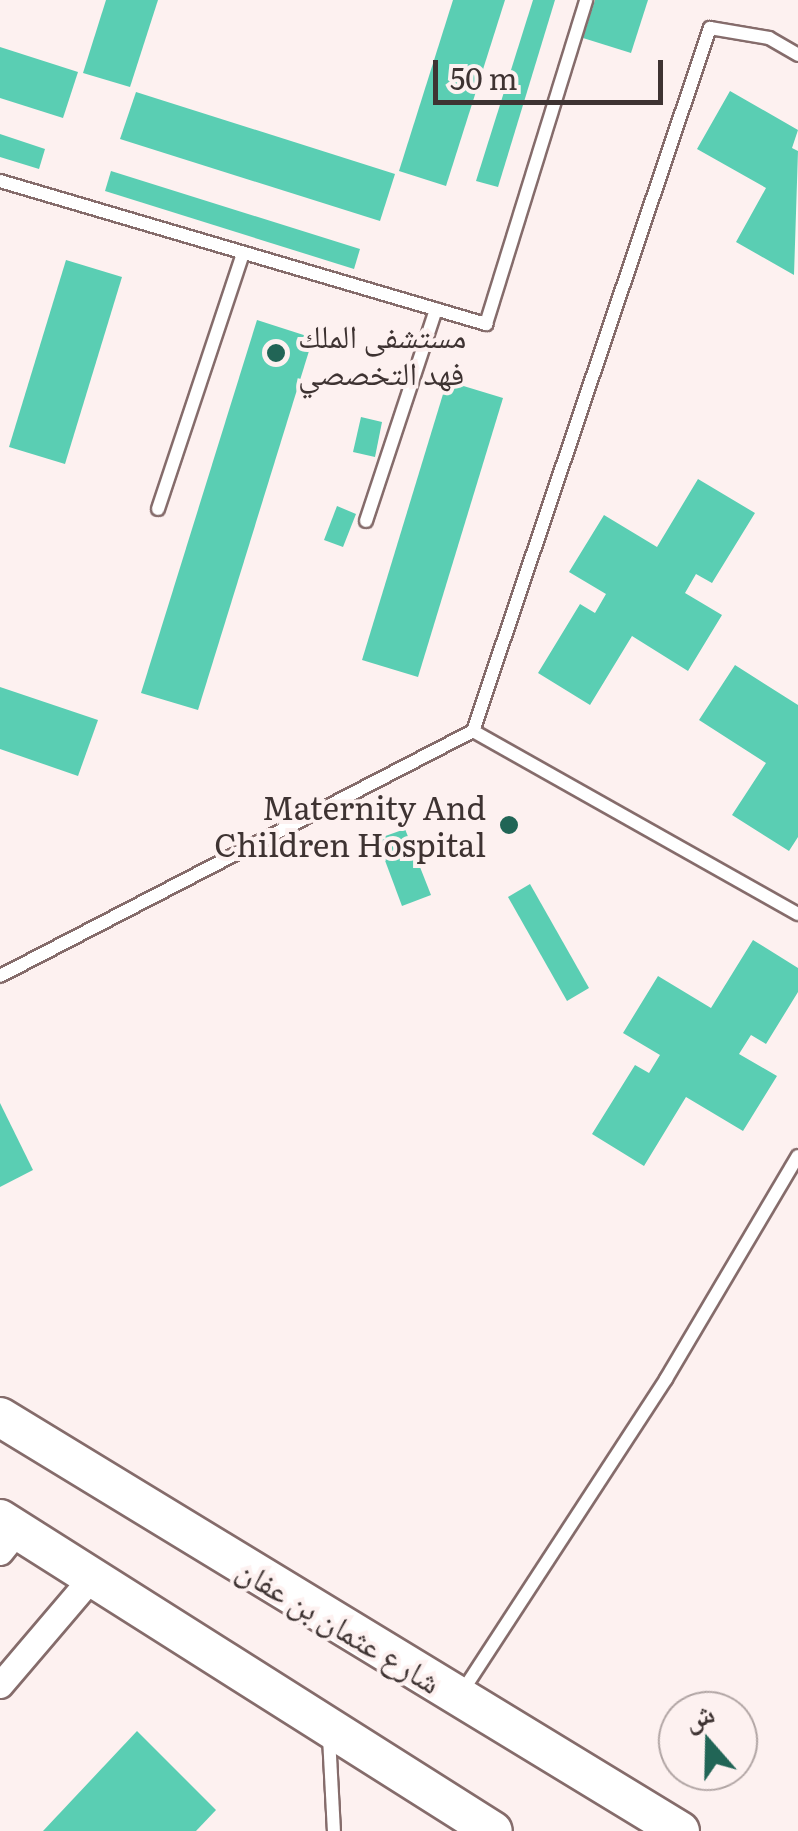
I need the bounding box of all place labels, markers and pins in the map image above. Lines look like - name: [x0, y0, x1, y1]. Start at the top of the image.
- place label: مستشفى الملك فهد التخصصي: [298, 316, 466, 391]
- marker: مستشفى الملك فهد التخصصي: [263, 340, 289, 366]
- place label: Maternity And Children Hospital: [214, 788, 486, 863]
- marker: Maternity And Children Hospital: [496, 812, 522, 838]

